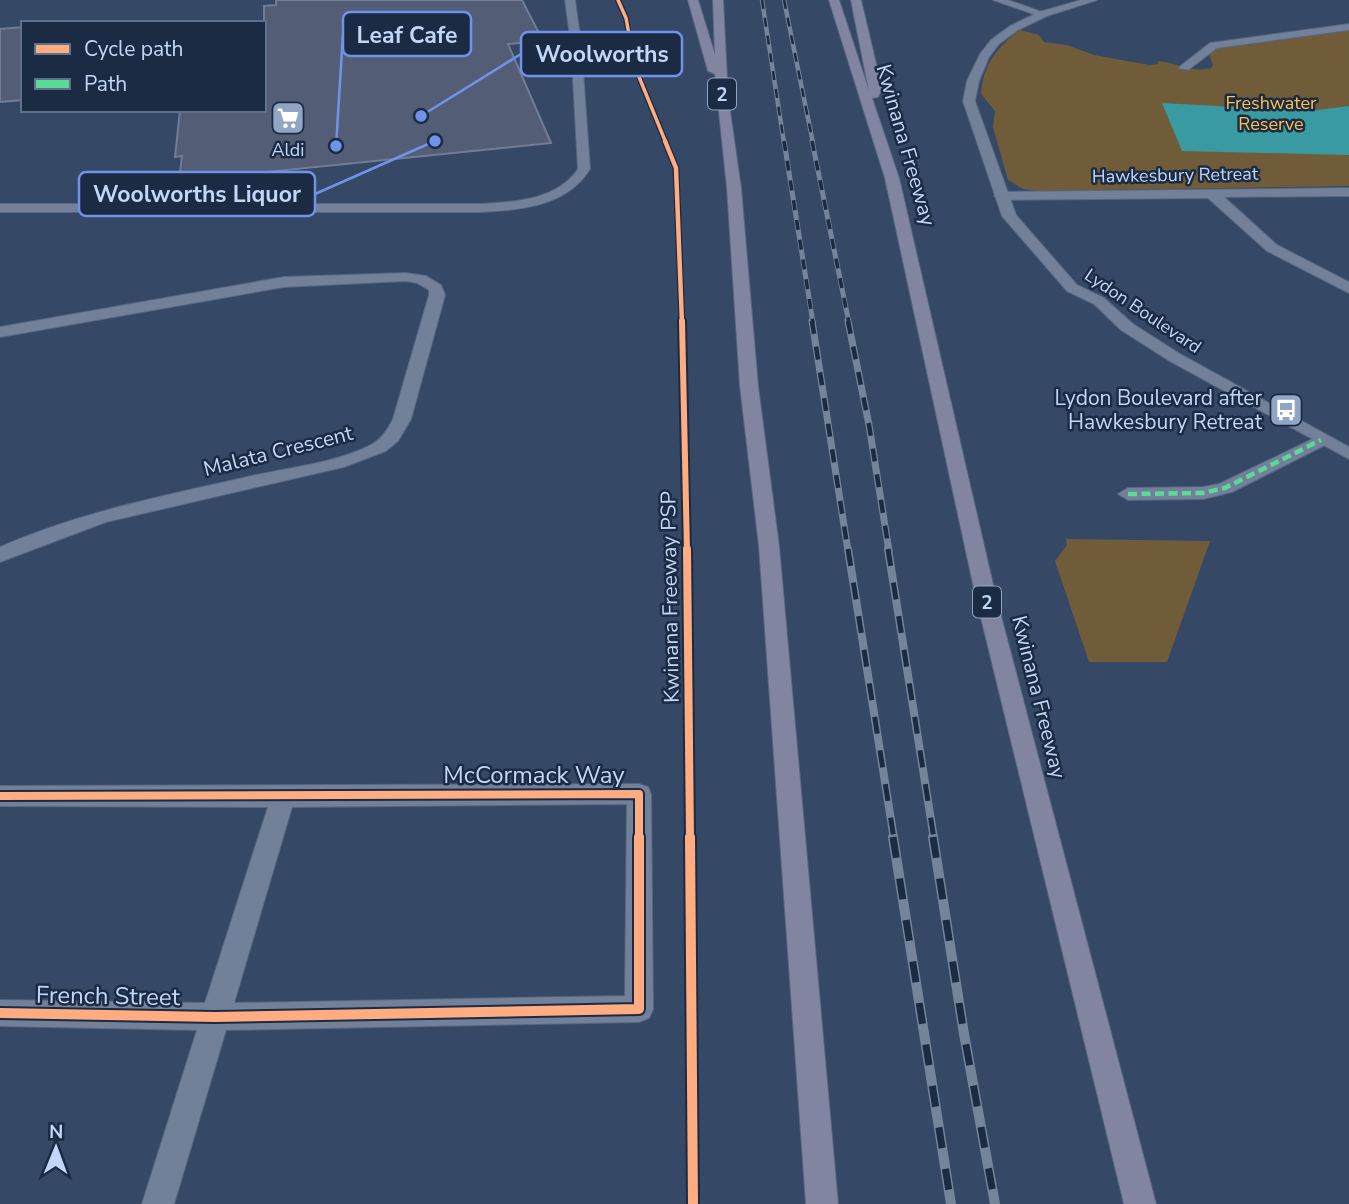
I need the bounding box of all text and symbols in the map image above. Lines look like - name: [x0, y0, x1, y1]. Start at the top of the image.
- callout: Leaf Cafe: [343, 12, 471, 56]
- text: Leaf Cafe: [357, 20, 457, 51]
- legend: [21, 21, 266, 112]
- callout: Woolworths: [521, 32, 682, 76]
- text: Cycle path: [84, 35, 183, 63]
- text: Woolworths: [535, 39, 669, 70]
- street label: Kwinana Freeway: [870, 61, 942, 229]
- text: Path: [84, 70, 127, 98]
- road number: 2: [708, 78, 736, 110]
- park label: Freshwater Reserve: [1225, 91, 1317, 136]
- supermarket icon: Aldi: [269, 99, 307, 137]
- place label: Aldi: [271, 138, 305, 162]
- street label: Hawkesbury Retreat: [1092, 162, 1259, 188]
- callout: Woolworths Liquor: [79, 172, 315, 216]
- text: Woolworths Liquor: [93, 179, 301, 210]
- street label: Lydon Boulevard: [1080, 263, 1206, 359]
- place label: Lydon Boulevard after Hawkesbury Retreat: [1054, 384, 1263, 436]
- bus stop icon: Lydon Boulevard after Hawkesbury Retreat: [1267, 391, 1305, 429]
- street label: Malata Crescent: [200, 419, 356, 483]
- street label: Kwinana Freeway PSP: [654, 491, 686, 703]
- road number: 2: [973, 586, 1001, 618]
- street label: Kwinana Freeway: [1005, 613, 1073, 781]
- street label: McCormack Way: [443, 759, 625, 791]
- street label: French Street: [36, 979, 181, 1013]
- north arrow: [21, 1113, 91, 1183]
- text: N: [49, 1119, 64, 1145]

